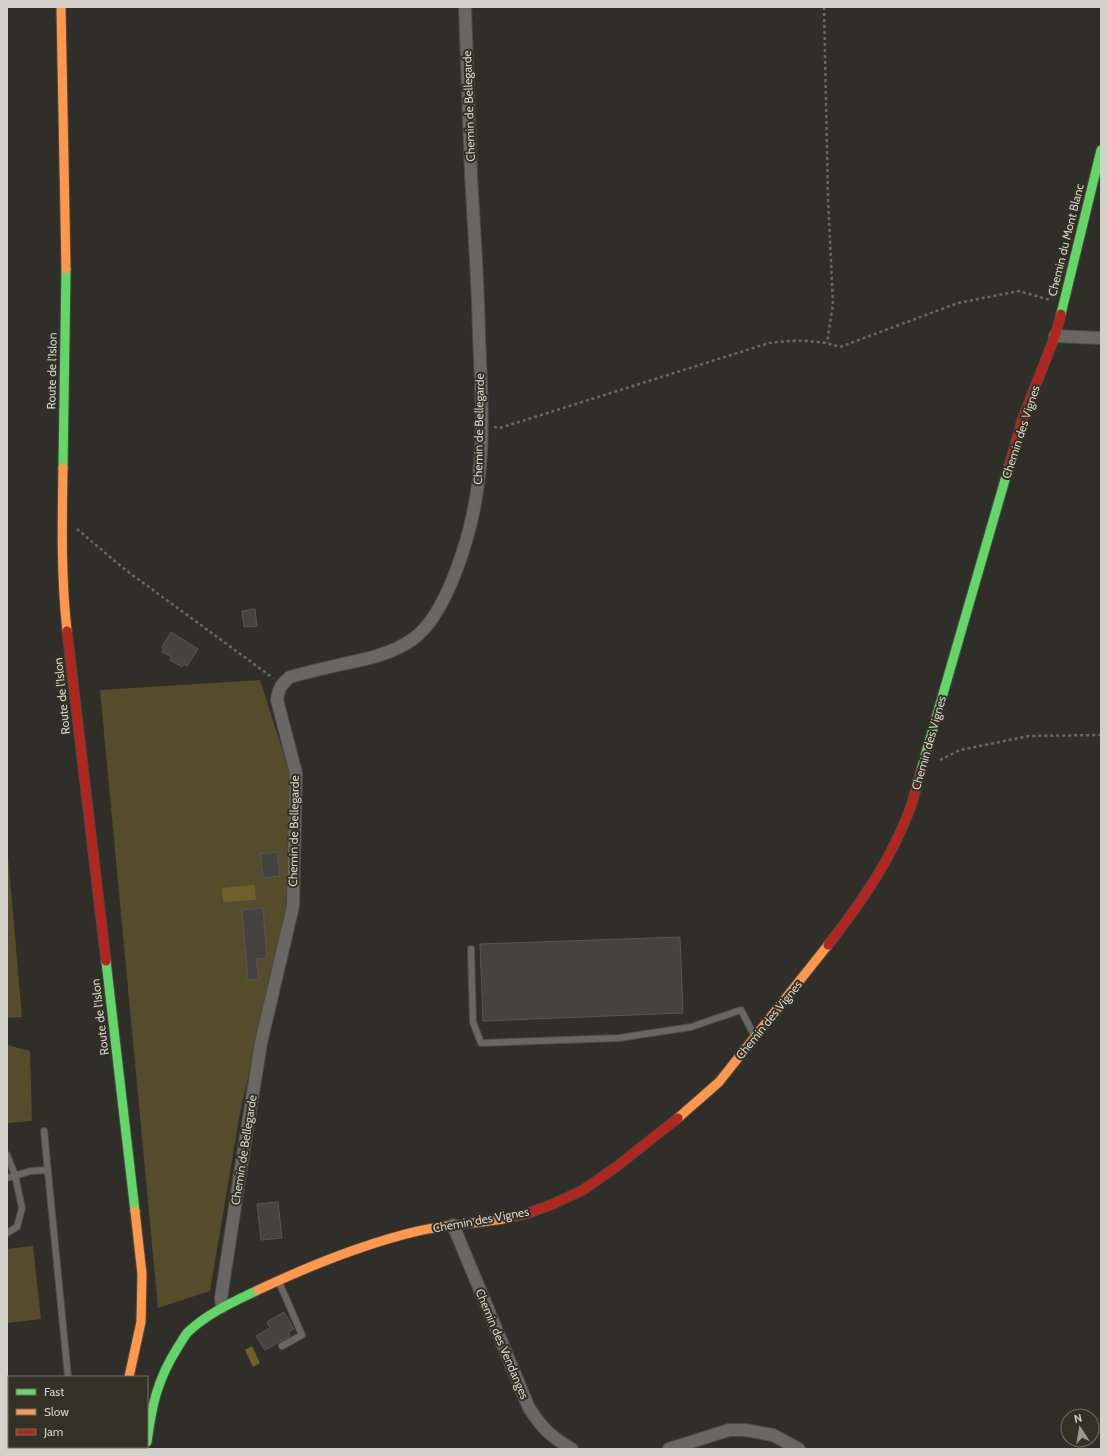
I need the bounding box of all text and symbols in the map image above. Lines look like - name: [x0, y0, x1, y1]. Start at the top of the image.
- street label: Chemin de Bellegarde: [459, 50, 478, 162]
- street label: Chemin du Mont Blanc: [1044, 181, 1087, 298]
- street label: Route de l'Islon: [43, 332, 60, 410]
- street label: Chemin de Bellegarde: [470, 373, 487, 485]
- street label: Chemin des Vignes: [998, 383, 1043, 480]
- street label: Route de l'Islon: [50, 657, 73, 735]
- street label: Chemin des Vignes: [908, 694, 949, 792]
- street label: Chemin de Bellegarde: [285, 775, 302, 887]
- street label: Chemin des Vignes: [732, 977, 805, 1062]
- street label: Route de l'Islon: [87, 978, 112, 1056]
- street label: Chemin de Bellegarde: [227, 1094, 260, 1206]
- street label: Chemin des Vignes: [432, 1204, 530, 1235]
- street label: Chemin des Vendanges: [472, 1286, 533, 1401]
- legend: [8, 1376, 148, 1448]
- text: Fast: [44, 1384, 64, 1399]
- text: Slow: [44, 1404, 69, 1419]
- north arrow: [1060, 1408, 1100, 1448]
- text: N: [1073, 1411, 1083, 1426]
- text: Jam: [43, 1424, 63, 1439]

